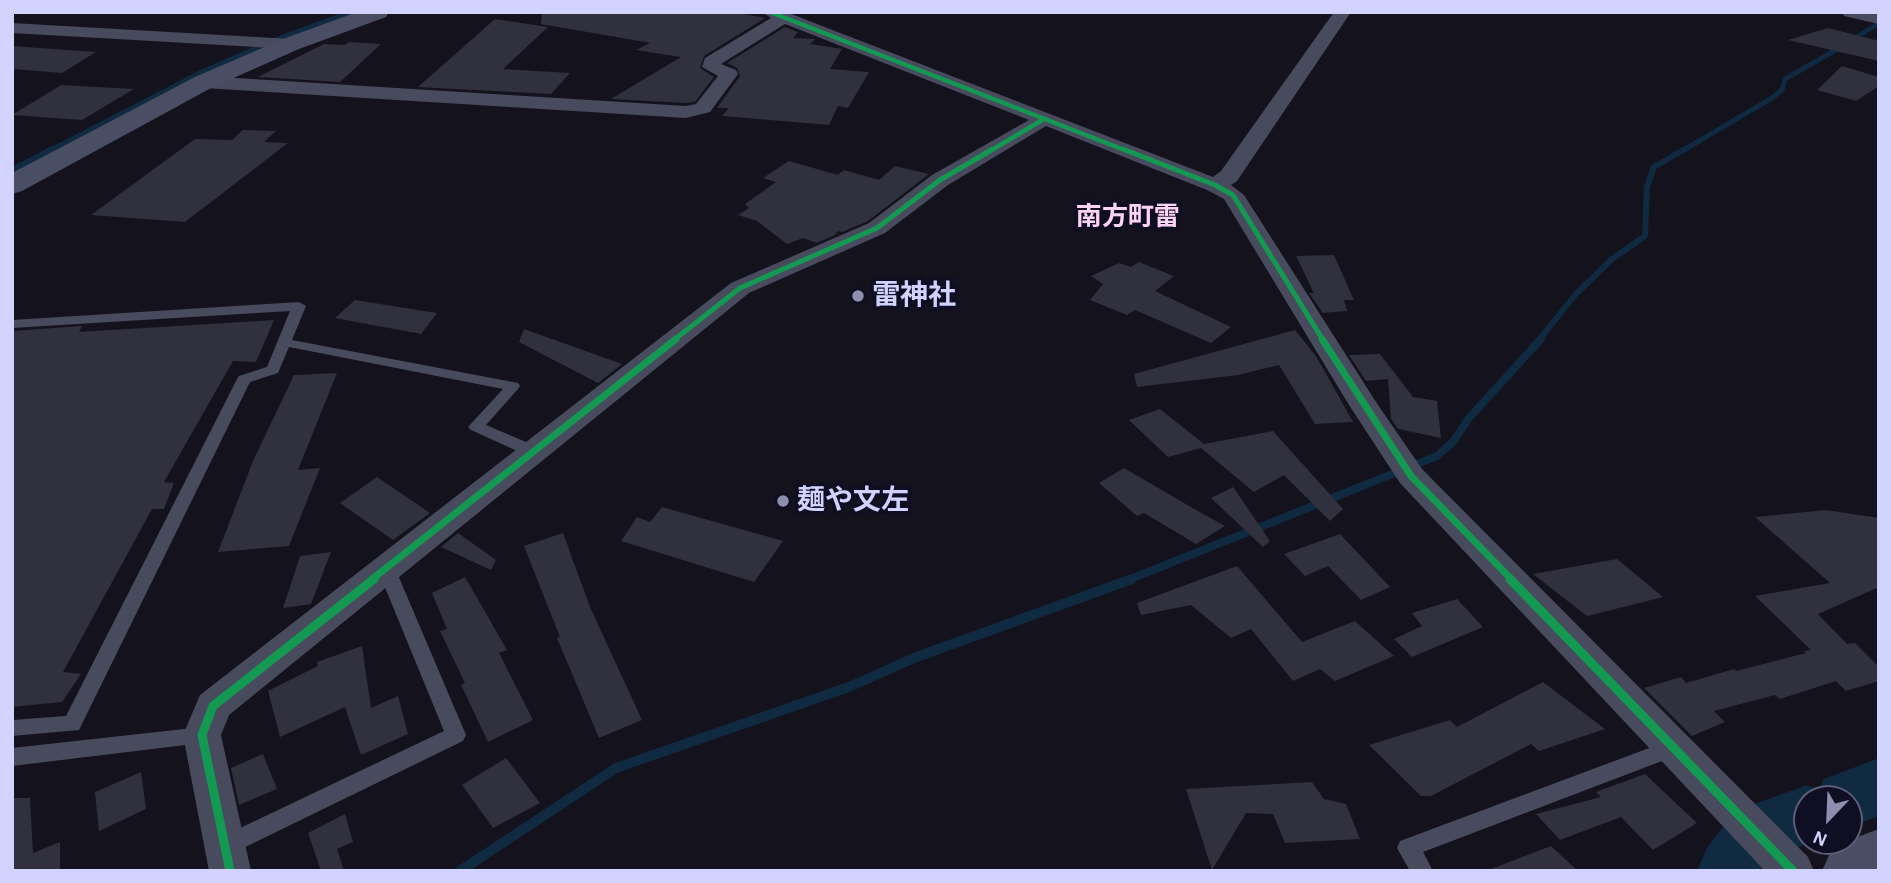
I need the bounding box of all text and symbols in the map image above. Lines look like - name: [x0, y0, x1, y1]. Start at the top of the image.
- district label: 南方町雷: [1076, 201, 1180, 233]
- place label: 雷神社: [872, 279, 956, 313]
- marker: 雷神社: [850, 288, 866, 304]
- place label: 麺や文左: [797, 484, 909, 518]
- marker: 麺や文左: [775, 493, 791, 509]
- north arrow: [1793, 785, 1863, 855]
- text: N: [1811, 827, 1830, 849]

